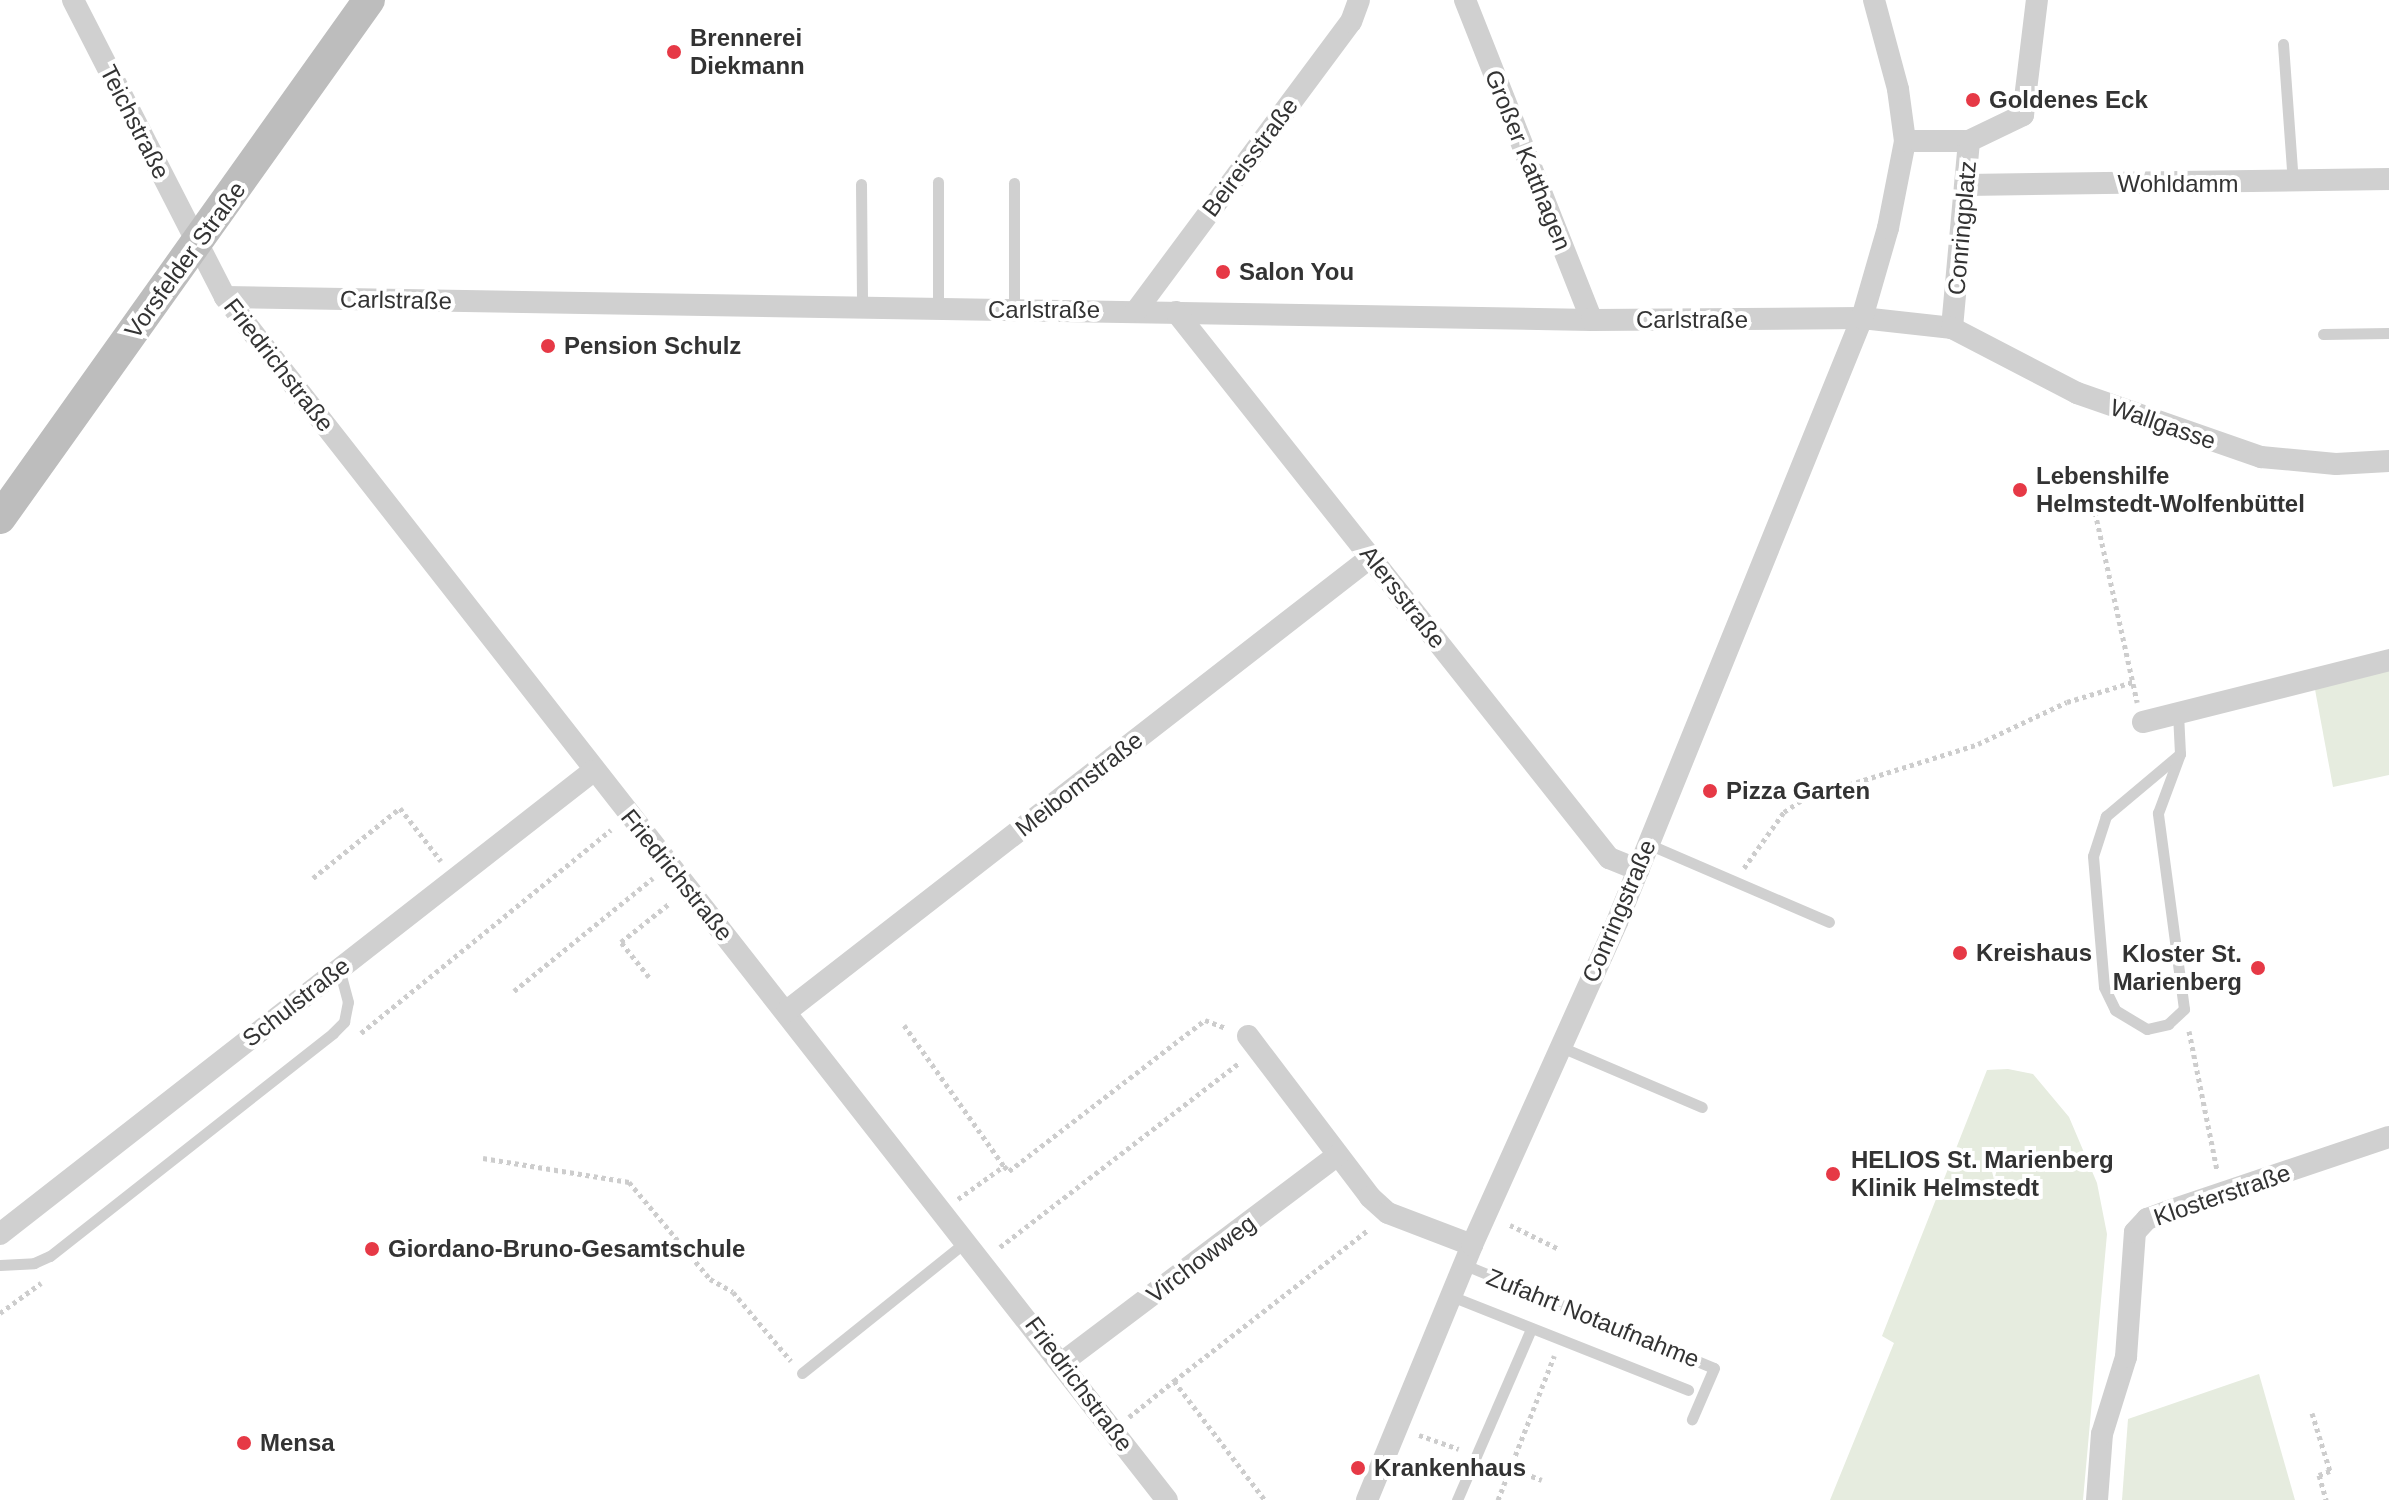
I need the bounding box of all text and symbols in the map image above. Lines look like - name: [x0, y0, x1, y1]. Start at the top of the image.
- place label: Brennerei Diekmann: [690, 24, 805, 80]
- marker: Brennerei Diekmann: [665, 43, 683, 61]
- street label: Teichstraße: [94, 60, 176, 184]
- street label: Großer Katthagen: [1479, 66, 1577, 254]
- place label: Goldenes Eck: [1989, 86, 2148, 114]
- marker: Goldenes Eck: [1964, 91, 1982, 109]
- street label: Beireisstraße: [1196, 92, 1304, 222]
- street label: Conringplatz: [1942, 160, 1982, 296]
- street label: Wohldamm: [2118, 170, 2238, 198]
- street label: Vorsfelder Straße: [118, 176, 252, 344]
- place label: Salon You: [1239, 258, 1355, 286]
- marker: Salon You: [1214, 263, 1232, 281]
- street label: Carlstraße: [340, 285, 452, 315]
- street label: Friedrichstraße: [218, 293, 340, 437]
- street label: Carlstraße: [988, 296, 1100, 324]
- street label: Carlstraße: [1636, 306, 1748, 334]
- place label: Pension Schulz: [564, 332, 741, 360]
- marker: Pension Schulz: [539, 337, 557, 355]
- street label: Wallgasse: [2106, 393, 2220, 455]
- place label: Lebenshilfe Helmstedt-Wolfenbüttel: [2036, 462, 2305, 518]
- marker: Lebenshilfe Helmstedt-Wolfenbüttel: [2011, 481, 2029, 499]
- street label: Alersstraße: [1354, 540, 1452, 654]
- street label: Meibomstraße: [1010, 725, 1148, 843]
- place label: Pizza Garten: [1726, 777, 1870, 805]
- marker: Pizza Garten: [1701, 782, 1719, 800]
- street label: Friedrichstraße: [615, 803, 739, 947]
- street label: Conringstraße: [1576, 835, 1662, 987]
- place label: Kreishaus: [1976, 939, 2092, 967]
- place label: Kloster St. Marienberg: [2113, 940, 2242, 996]
- marker: Kreishaus: [1951, 944, 1969, 962]
- street label: Schulstraße: [237, 951, 355, 1053]
- marker: Kloster St. Marienberg: [2249, 959, 2267, 977]
- place label: HELIOS St. Marienberg Klinik Helmstedt: [1851, 1146, 2114, 1202]
- street label: Klosterstraße: [2150, 1158, 2294, 1232]
- marker: HELIOS St. Marienberg Klinik Helmstedt: [1822, 1163, 1844, 1185]
- street label: Virchowweg: [1141, 1209, 1261, 1309]
- place label: Giordano-Bruno-Gesamtschule: [388, 1235, 745, 1263]
- marker: Giordano-Bruno-Gesamtschule: [363, 1240, 381, 1258]
- street label: Zufahrt Notaufnahme: [1482, 1262, 1704, 1374]
- street label: Friedrichstraße: [1019, 1311, 1139, 1457]
- place label: Mensa: [260, 1429, 335, 1457]
- marker: Mensa: [235, 1434, 253, 1452]
- place label: Krankenhaus: [1374, 1454, 1526, 1482]
- marker: Krankenhaus: [1349, 1459, 1367, 1477]

